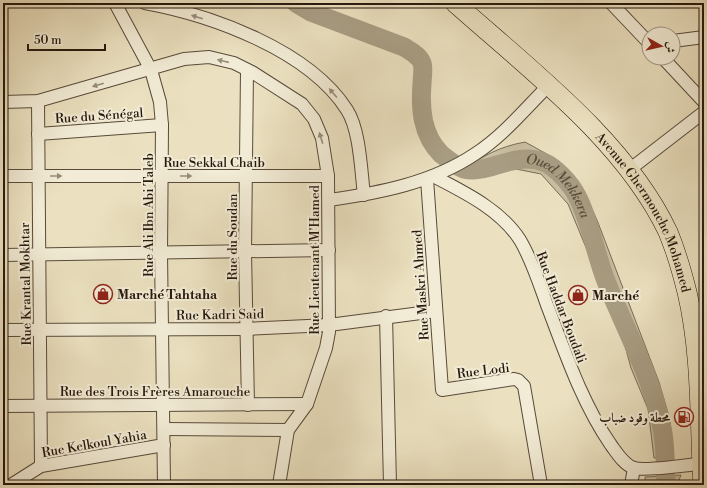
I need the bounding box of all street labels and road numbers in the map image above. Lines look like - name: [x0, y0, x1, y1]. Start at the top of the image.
- street label: Rue du Sénégal: [54, 105, 144, 127]
- street label: Avenue Ghermouche Mohamed: [591, 128, 694, 295]
- street label: Rue Ali Ibn Abi Taleb: [141, 153, 157, 277]
- street label: Rue Sekkal Chaib: [163, 155, 265, 171]
- street label: Rue Lieutenant M'Hamed: [307, 185, 323, 335]
- street label: Rue du Soudan: [225, 193, 241, 281]
- street label: Rue Krantal Mokhtar: [17, 222, 35, 346]
- street label: Rue Maskri Ahmed: [409, 228, 433, 341]
- street label: Rue Haddar Boudali: [532, 249, 590, 365]
- street label: Rue Kadri Said: [176, 306, 265, 324]
- street label: Rue Lodi: [456, 360, 511, 382]
- street label: Rue des Trois Frères Amarouche: [60, 384, 251, 400]
- street label: Rue Kelkoul Yahia: [40, 427, 148, 461]

